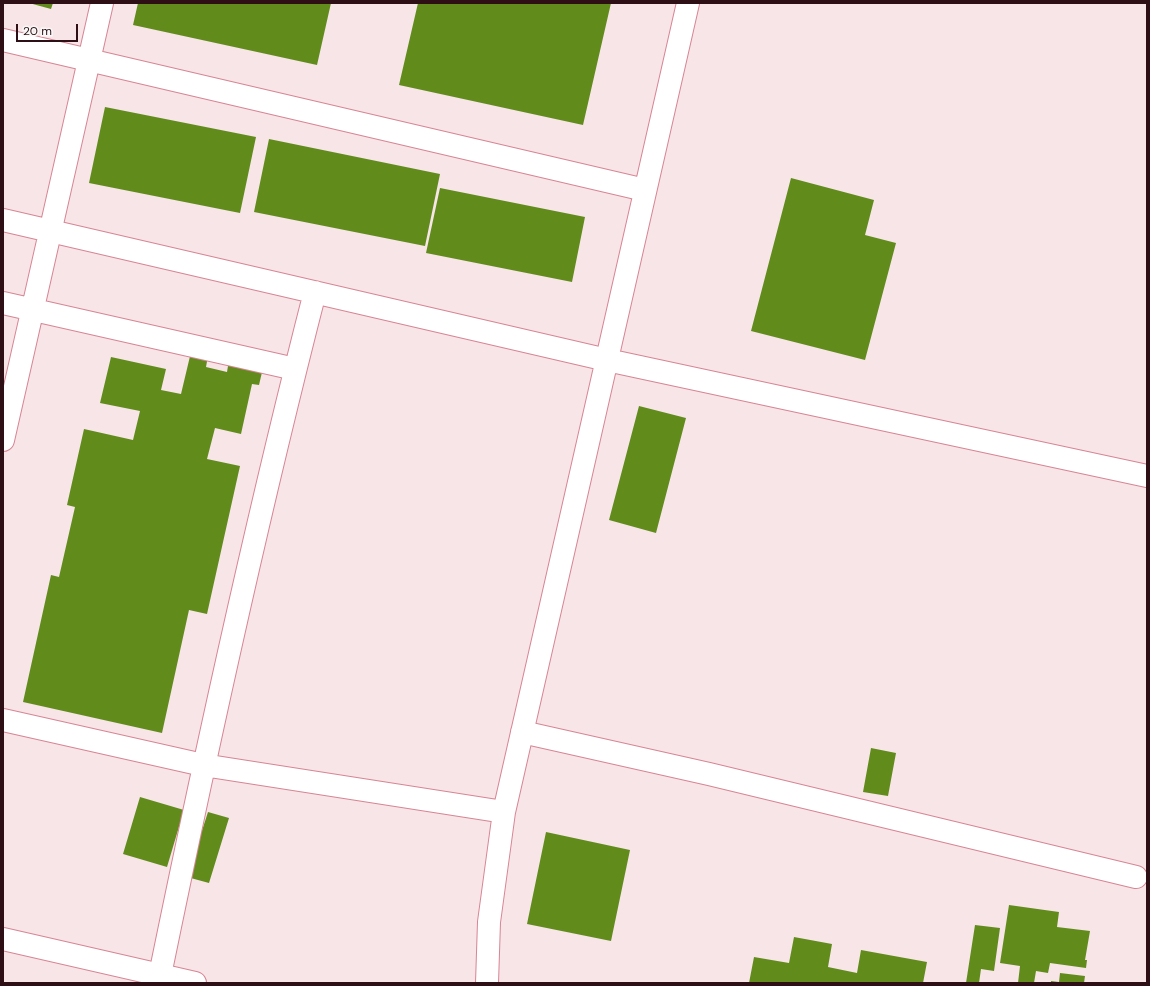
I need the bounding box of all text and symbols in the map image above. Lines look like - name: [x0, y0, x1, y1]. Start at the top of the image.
- scale bar: [18, 16, 80, 42]
- text: 20 m: [23, 23, 52, 39]

